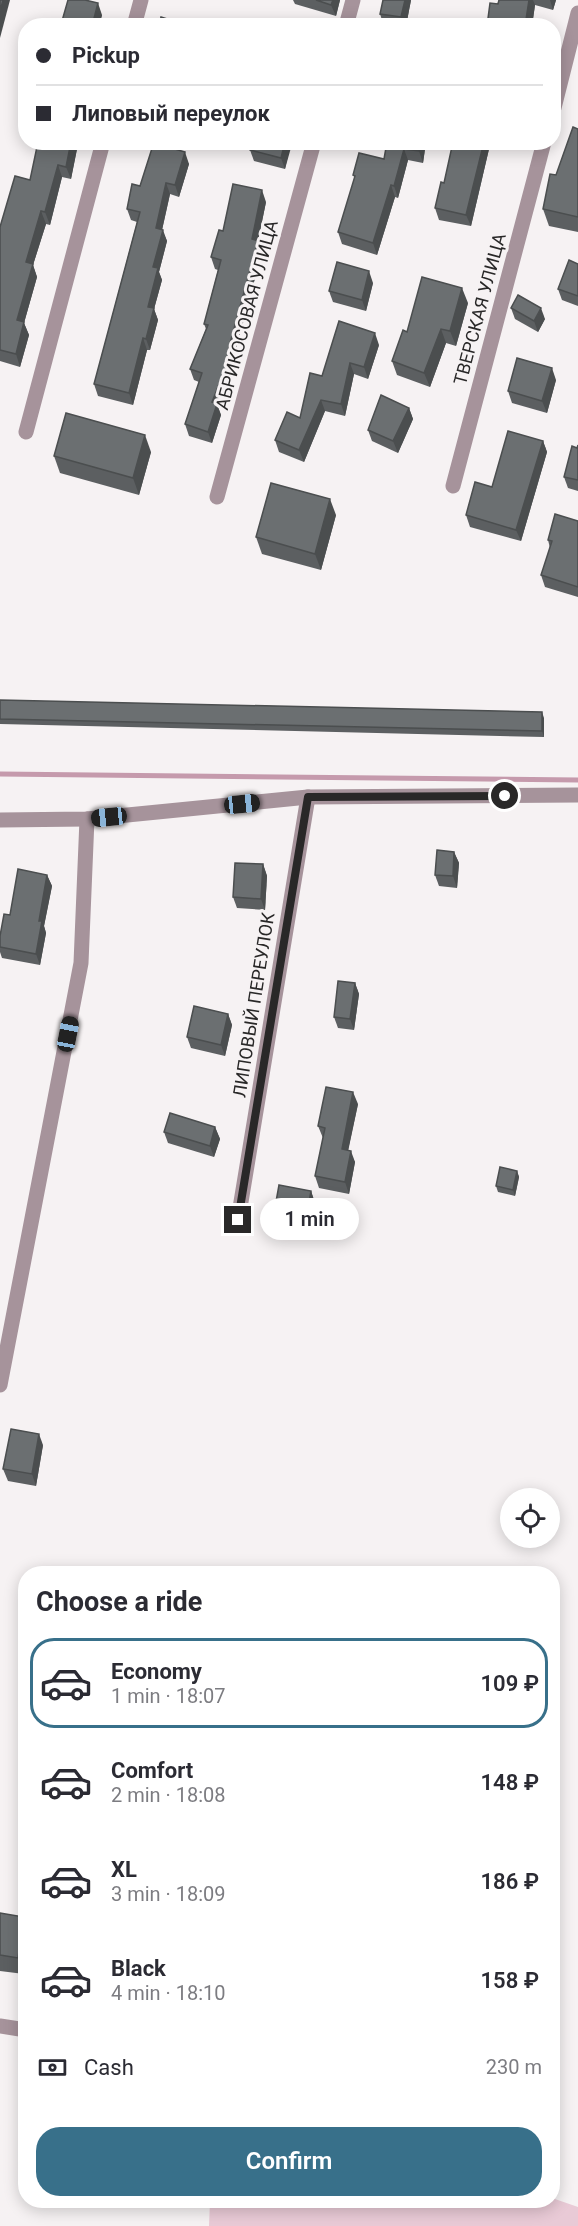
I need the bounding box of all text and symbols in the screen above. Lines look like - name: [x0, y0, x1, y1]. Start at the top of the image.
- text: Pickup: [72, 43, 140, 68]
- text: Липовый переулок: [72, 101, 270, 126]
- street label: АБРИКОСОВАЯ УЛИЦА: [211, 218, 282, 412]
- street label: ТВЕРСКАЯ УЛИЦА: [449, 231, 510, 387]
- route start: [491, 782, 518, 809]
- car: [223, 793, 261, 815]
- car: [90, 806, 128, 828]
- street label: ЛИПОВЫЙ ПЕРЕУЛОК: [229, 910, 279, 1099]
- car: [56, 1015, 80, 1053]
- callout: 1 min: [259, 1199, 358, 1241]
- route end: [224, 1206, 251, 1233]
- text: 1 min: [284, 1207, 335, 1231]
- map controls: [500, 1488, 560, 1548]
- button: locate: [500, 1488, 560, 1548]
- text: Choose a ride: [36, 1586, 202, 1618]
- icon: car: [39, 1656, 93, 1710]
- text: Economy: [111, 1659, 202, 1684]
- text: 109 ₽: [481, 1671, 539, 1696]
- text: 1 min · 18:07: [111, 1684, 226, 1708]
- icon: car: [39, 1755, 93, 1809]
- text: Comfort: [111, 1758, 193, 1783]
- text: 148 ₽: [481, 1770, 539, 1795]
- text: 2 min · 18:08: [111, 1783, 226, 1807]
- icon: car: [39, 1854, 93, 1908]
- text: XL: [111, 1857, 137, 1882]
- text: 186 ₽: [481, 1869, 539, 1894]
- text: 3 min · 18:09: [111, 1882, 226, 1906]
- icon: car: [39, 1953, 93, 2007]
- text: Black: [111, 1956, 166, 1981]
- text: 158 ₽: [481, 1968, 539, 1993]
- text: 4 min · 18:10: [111, 1981, 226, 2005]
- icon: cash: [36, 2051, 69, 2084]
- text: Cash: [84, 2055, 134, 2080]
- text: 230 m: [486, 2055, 542, 2079]
- button: Confirm: [36, 2127, 542, 2196]

